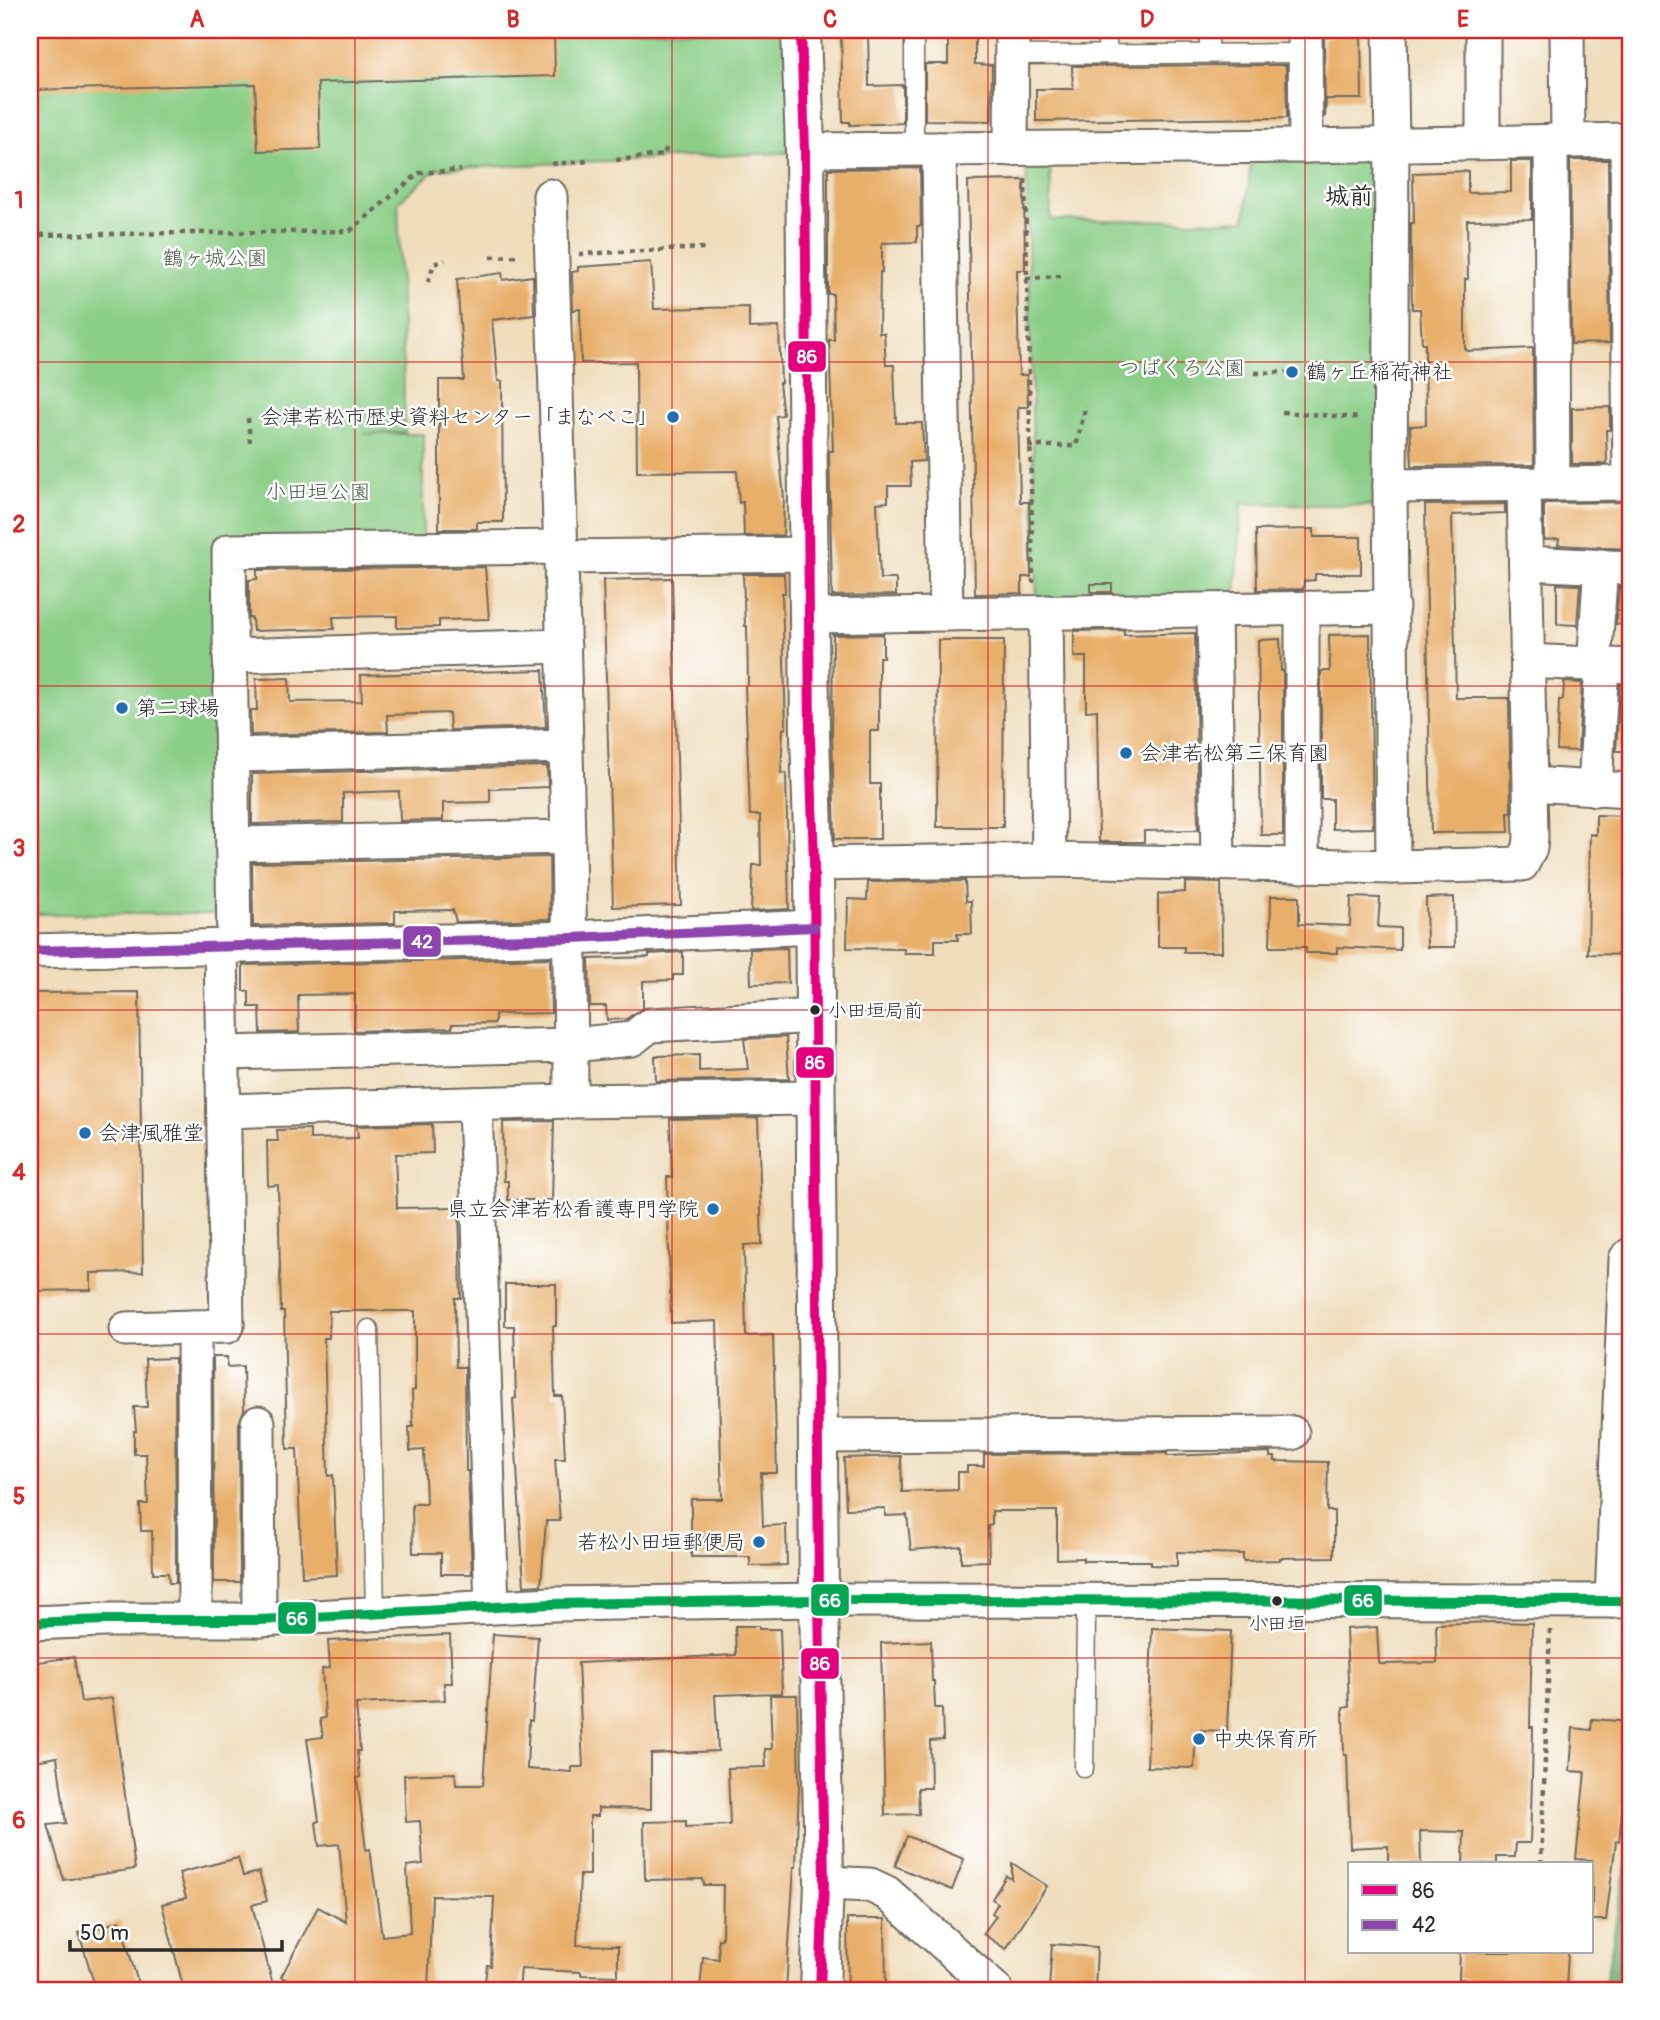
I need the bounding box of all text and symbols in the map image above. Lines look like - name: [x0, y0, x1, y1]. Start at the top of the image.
- text: A: [190, 5, 205, 34]
- text: B: [506, 5, 520, 34]
- text: C: [823, 5, 837, 34]
- text: D: [1140, 5, 1154, 34]
- text: E: [1457, 5, 1469, 34]
- district label: 城前: [1325, 182, 1373, 211]
- text: 1: [15, 186, 24, 215]
- park label: 鶴ヶ城公園: [163, 245, 268, 272]
- line badge: 86: [787, 340, 827, 373]
- text: 86: [797, 345, 817, 369]
- park label: つばくろ公園: [1119, 355, 1245, 382]
- place label: 鶴ヶ丘稲荷神社: [1306, 359, 1453, 386]
- marker: 鶴ヶ丘稲荷神社: [1284, 364, 1300, 380]
- place label: 会津若松市歴史資料センター「まなべこ」: [261, 404, 659, 431]
- marker: 会津若松市歴史資料センター「まなべこ」: [665, 409, 681, 425]
- park label: 小田垣公園: [266, 479, 371, 506]
- text: 2: [13, 510, 26, 539]
- place label: 第二球場: [136, 695, 220, 722]
- marker: 第二球場: [114, 700, 130, 716]
- place label: 会津若松第三保育園: [1140, 740, 1329, 767]
- marker: 会津若松第三保育園: [1118, 745, 1134, 761]
- text: 3: [13, 834, 25, 863]
- line badge: 42: [402, 925, 442, 958]
- text: 42: [411, 930, 433, 954]
- place label: 小田垣局前: [828, 999, 923, 1023]
- marker: 小田垣局前: [808, 1003, 822, 1017]
- line badge: 86: [795, 1046, 835, 1079]
- text: 86: [805, 1051, 825, 1075]
- place label: 会津風雅堂: [99, 1120, 204, 1147]
- marker: 会津風雅堂: [77, 1125, 93, 1141]
- text: 4: [12, 1158, 26, 1187]
- place label: 県立会津若松看護専門学院: [447, 1196, 699, 1223]
- marker: 県立会津若松看護専門学院: [705, 1201, 721, 1217]
- text: 5: [13, 1482, 25, 1511]
- place label: 若松小田垣郵便局: [577, 1529, 745, 1556]
- marker: 若松小田垣郵便局: [751, 1534, 767, 1550]
- line badge: 66: [810, 1583, 850, 1617]
- line badge: 66: [1343, 1584, 1383, 1617]
- text: 66: [819, 1589, 841, 1613]
- text: 66: [1352, 1589, 1374, 1613]
- marker: 小田垣: [1270, 1594, 1284, 1608]
- line badge: 66: [277, 1601, 317, 1635]
- text: 66: [286, 1607, 308, 1631]
- place label: 小田垣: [1248, 1612, 1306, 1636]
- line badge: 86: [800, 1647, 840, 1680]
- text: 86: [810, 1652, 830, 1676]
- place label: 中央保育所: [1213, 1726, 1318, 1753]
- marker: 中央保育所: [1191, 1731, 1207, 1747]
- text: 6: [12, 1806, 26, 1835]
- legend: [1348, 1862, 1594, 1954]
- text: 86: [1412, 1878, 1435, 1905]
- scale bar: [70, 1908, 282, 1952]
- text: 42: [1412, 1912, 1436, 1939]
- text: 50 m: [80, 1920, 129, 1947]

